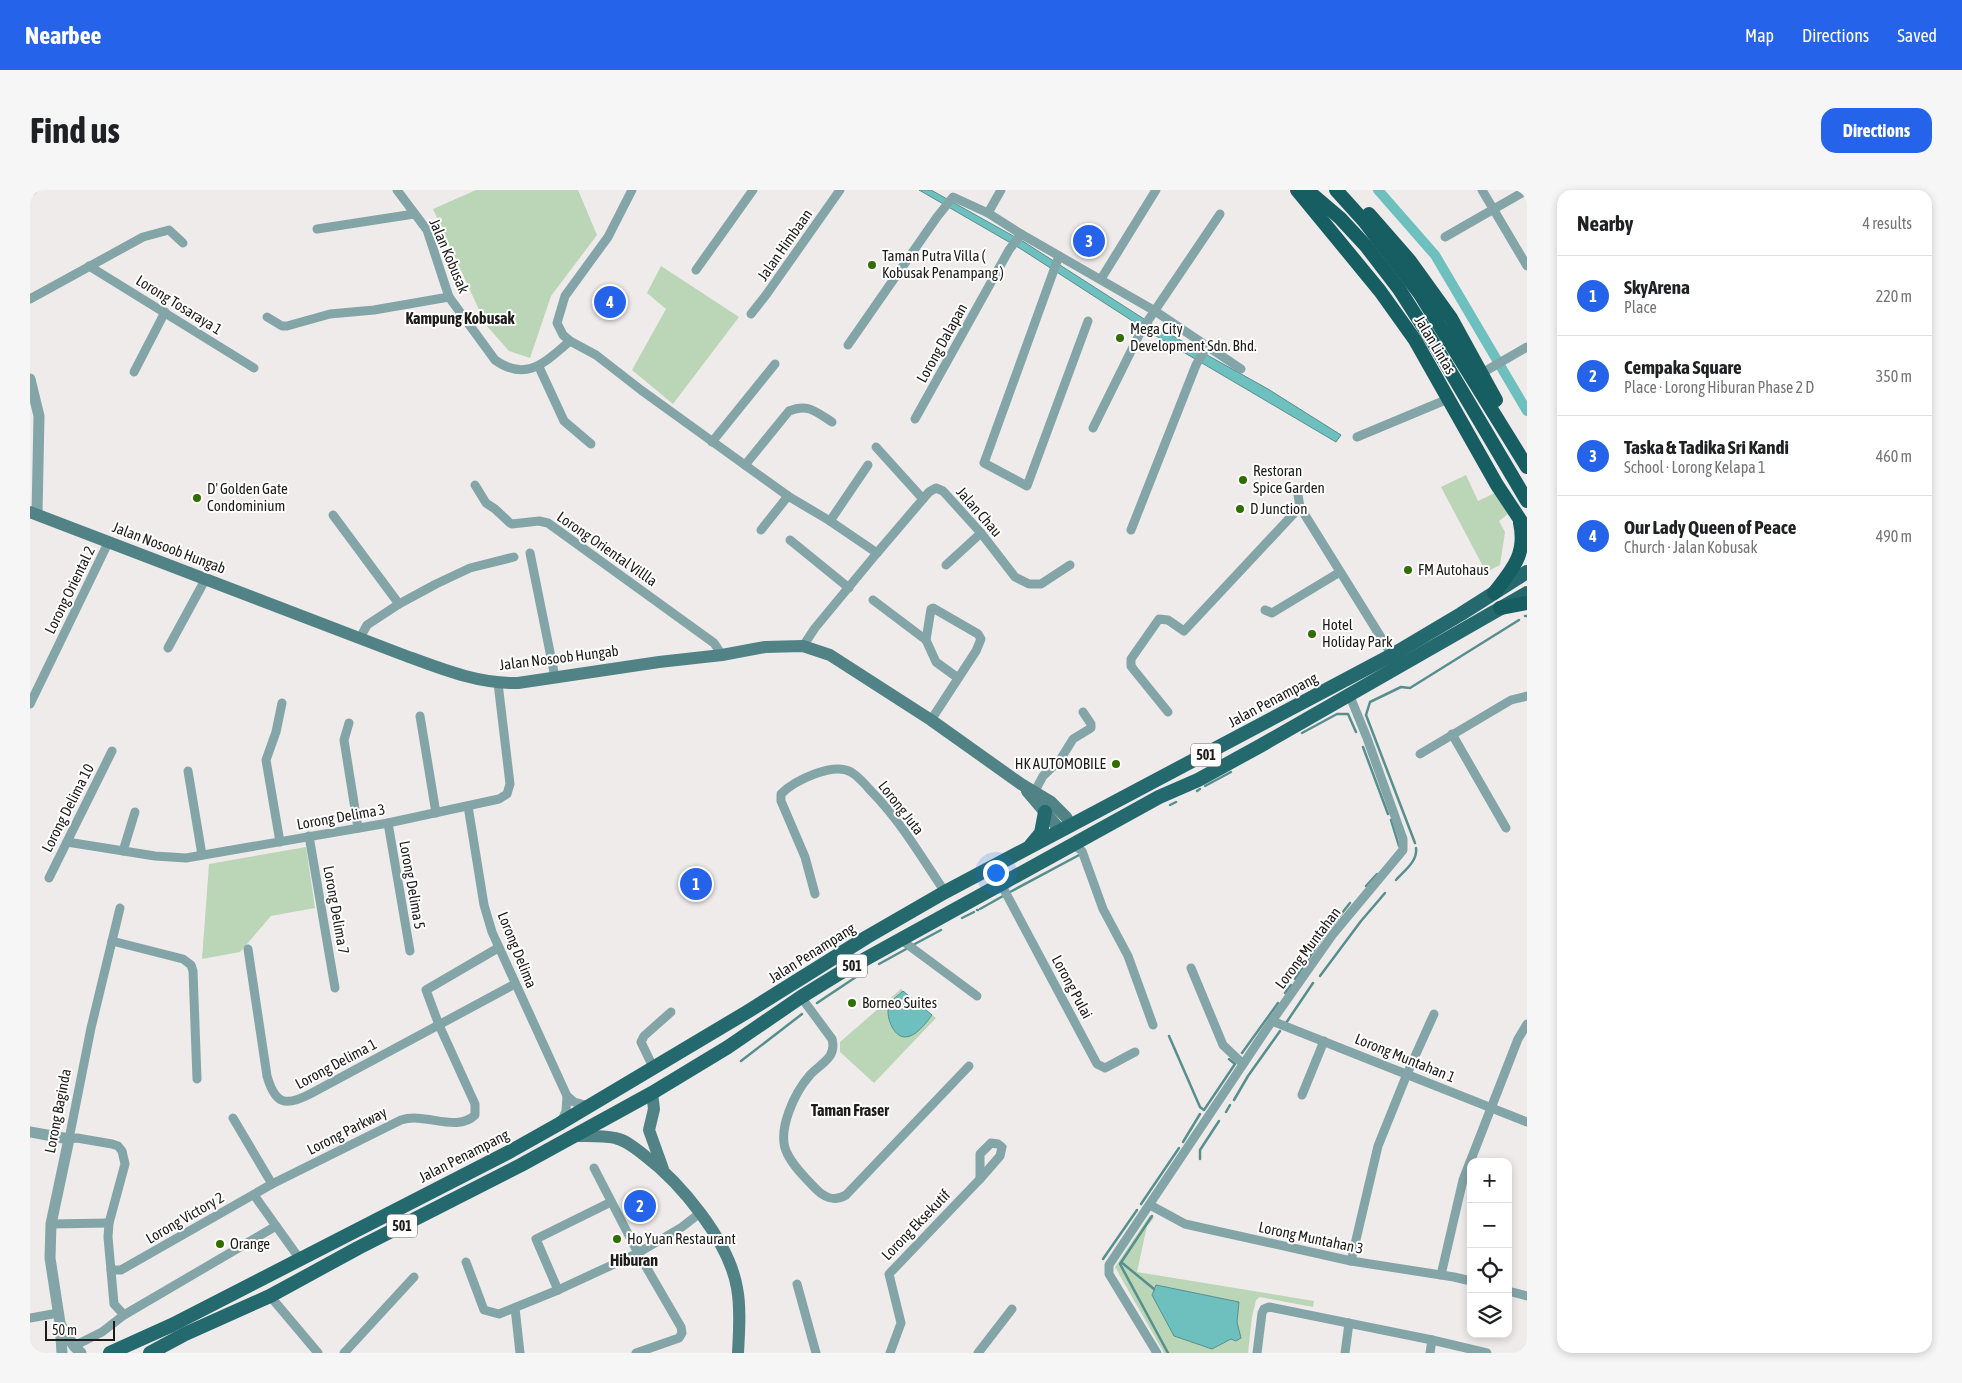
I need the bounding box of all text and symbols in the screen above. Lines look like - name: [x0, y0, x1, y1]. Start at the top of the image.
- text: Nearbee: [25, 22, 101, 49]
- text: Map: [1745, 25, 1774, 46]
- text: Directions: [1802, 25, 1869, 46]
- text: Saved: [1897, 25, 1937, 46]
- button: Directions: [1821, 108, 1932, 153]
- text: Find us: [30, 110, 120, 150]
- street label: Jalan Himbaan: [754, 206, 815, 284]
- text: Nearby: [1577, 211, 1633, 235]
- text: 4 results: [1862, 214, 1912, 232]
- street label: Jalan Kobusak: [426, 216, 473, 296]
- pin: 3: [1073, 222, 1105, 260]
- place label: Taman Putra Villa ( Kobusak Penampang ): [882, 247, 1004, 281]
- marker: Taman Putra Villa ( Kobusak Penampang ): [866, 259, 878, 271]
- street label: Lorong Tosaraya 1: [133, 271, 225, 338]
- text: SkyArena: [1624, 276, 1690, 298]
- pin: 4: [594, 283, 626, 321]
- text: 1: [1589, 287, 1597, 305]
- text: 220 m: [1876, 287, 1912, 305]
- text: Place: [1624, 298, 1657, 316]
- street label: Lorong Dalapan: [913, 300, 970, 385]
- district label: Kampung Kobusak: [405, 309, 516, 327]
- street label: Jalan Lintas: [1411, 312, 1460, 377]
- place label: Mega City Development Sdn. Bhd.: [1130, 320, 1257, 354]
- marker: Mega City Development Sdn. Bhd.: [1114, 332, 1126, 344]
- text: Cempaka Square: [1624, 356, 1742, 378]
- text: 2: [1589, 367, 1597, 385]
- text: 350 m: [1876, 367, 1912, 385]
- text: Place · Lorong Hiburan Phase 2 D: [1624, 378, 1814, 396]
- text: Taska & Tadika Sri Kandi: [1624, 436, 1789, 458]
- text: 3: [1589, 447, 1597, 465]
- text: 460 m: [1876, 447, 1912, 465]
- text: School · Lorong Kelapa 1: [1624, 458, 1765, 476]
- place label: Restoran Spice Garden: [1253, 462, 1325, 496]
- marker: Restoran Spice Garden: [1237, 474, 1249, 486]
- place label: D' Golden Gate Condominium: [207, 480, 288, 514]
- street label: Jalan Chau: [953, 483, 1006, 540]
- marker: D' Golden Gate Condominium: [191, 492, 203, 504]
- place label: D Junction: [1250, 500, 1307, 517]
- marker: D Junction: [1234, 503, 1246, 515]
- street label: Lorong Oriental Villla: [554, 508, 660, 589]
- text: Our Lady Queen of Peace: [1624, 516, 1796, 538]
- street label: Jalan Nosoob Hungab: [110, 518, 228, 577]
- text: 4: [1589, 527, 1597, 545]
- text: 490 m: [1876, 527, 1912, 545]
- text: Church · Jalan Kobusak: [1624, 538, 1758, 556]
- street label: Lorong Oriental 2: [41, 543, 98, 636]
- place label: FM Autohaus: [1418, 561, 1489, 578]
- marker: FM Autohaus: [1402, 564, 1414, 576]
- place label: Hotel Holiday Park: [1322, 616, 1393, 650]
- marker: Hotel Holiday Park: [1306, 628, 1318, 640]
- street label: Jalan Nosoob Hungab: [498, 642, 620, 673]
- street label: Jalan Penampang: [1225, 669, 1321, 730]
- road number: 501: [1191, 744, 1221, 766]
- place label: HK AUTOMOBILE: [1015, 755, 1107, 772]
- marker: HK AUTOMOBILE: [1110, 758, 1122, 770]
- street label: Lorong Delima 10: [38, 761, 97, 855]
- street label: Lorong Juta: [875, 777, 928, 838]
- street label: Lorong Delima 3: [295, 800, 387, 833]
- street label: Lorong Delima 5: [396, 839, 429, 931]
- your location: [983, 860, 1009, 886]
- street label: Lorong Delima 7: [320, 864, 353, 956]
- pin: 1: [680, 865, 712, 903]
- street label: Lorong Muntahan: [1271, 904, 1344, 992]
- street label: Lorong Delima: [494, 909, 540, 990]
- street label: Jalan Penampang: [765, 919, 859, 986]
- street label: Lorong Pulai: [1049, 952, 1096, 1021]
- road number: 501: [837, 954, 867, 978]
- place label: Borneo Suites: [862, 994, 937, 1011]
- marker: Borneo Suites: [846, 997, 858, 1009]
- street label: Lorong Muntahan 1: [1353, 1030, 1458, 1085]
- street label: Lorong Delima 1: [292, 1035, 379, 1092]
- street label: Lorong Baginda: [41, 1067, 74, 1154]
- district label: Taman Fraser: [811, 1101, 889, 1119]
- street label: Lorong Parkway: [304, 1103, 389, 1158]
- street label: Jalan Penampang: [416, 1125, 512, 1186]
- map controls: [1467, 1158, 1512, 1338]
- button: +: [1467, 1158, 1512, 1203]
- street label: Lorong Eksekutif: [878, 1186, 953, 1263]
- pin: 2: [624, 1187, 656, 1225]
- street label: Lorong Victory 2: [143, 1188, 227, 1247]
- button: −: [1467, 1203, 1512, 1248]
- road number: 501: [387, 1214, 417, 1238]
- street label: Lorong Muntahan 3: [1257, 1218, 1365, 1257]
- place label: Ho Yuan Restaurant: [627, 1230, 736, 1247]
- marker: Ho Yuan Restaurant: [611, 1233, 623, 1245]
- place label: Orange: [230, 1235, 270, 1252]
- marker: Orange: [214, 1238, 226, 1250]
- button: locate: [1467, 1248, 1512, 1293]
- district label: Hiburan: [610, 1251, 658, 1269]
- button: layers: [1467, 1293, 1512, 1338]
- scale bar: [45, 1318, 115, 1341]
- text: 50 m: [52, 1322, 77, 1338]

